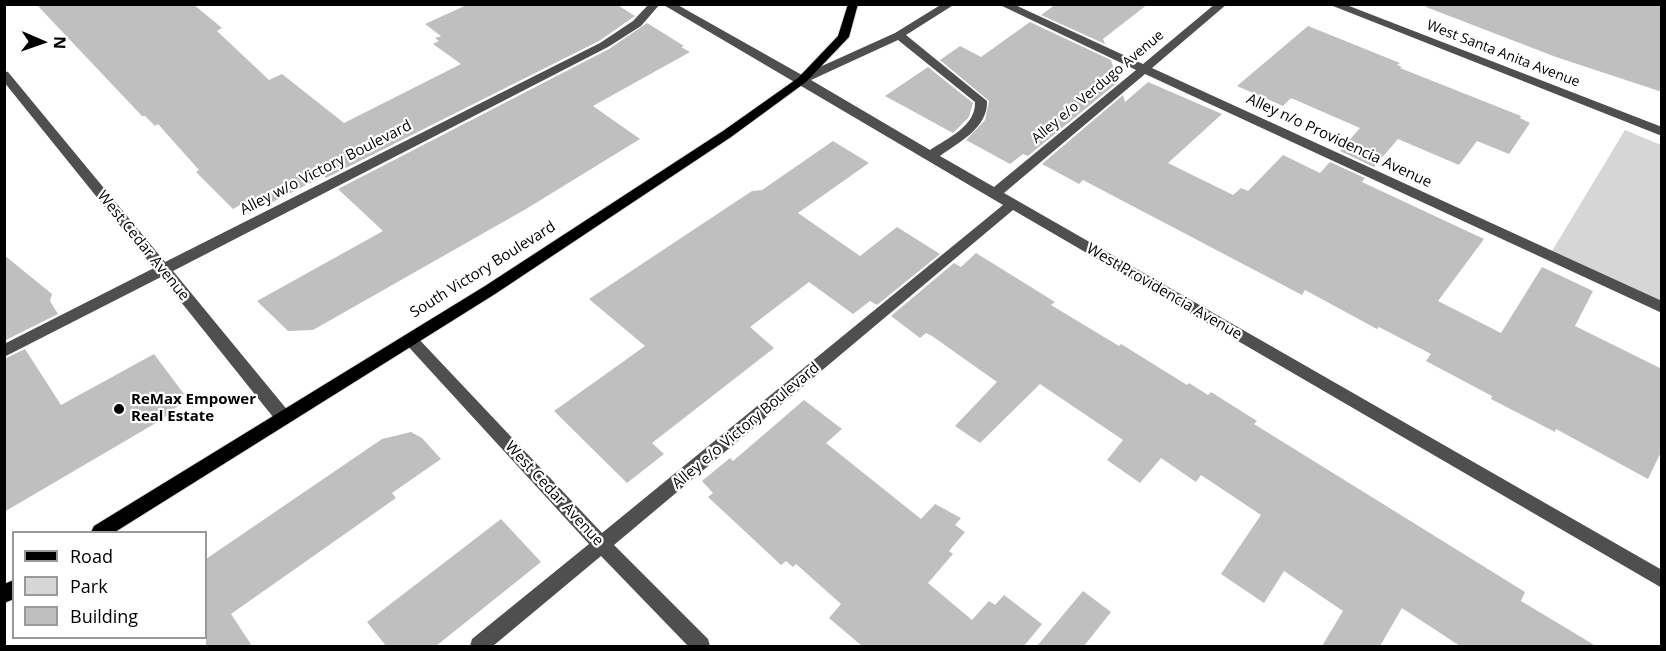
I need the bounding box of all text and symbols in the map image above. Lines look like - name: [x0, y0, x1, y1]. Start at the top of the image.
- north arrow: [12, 12, 72, 72]
- street label: West Santa Anita Avenue: [1424, 17, 1582, 91]
- street label: Alley e/o Verdugo Avenue: [1029, 27, 1167, 147]
- text: N: [49, 36, 71, 50]
- street label: Alley n/o Providencia Avenue: [1244, 90, 1434, 192]
- street label: Alley w/o Victory Boulevard: [237, 117, 415, 219]
- street label: West Cedar Avenue: [93, 187, 193, 305]
- street label: South Victory Boulevard: [407, 218, 559, 322]
- street label: West Providencia Avenue: [1083, 240, 1245, 344]
- street label: Alley e/o Victory Boulevard: [669, 359, 823, 493]
- place label: ReMax Empower Real Estate: [131, 391, 256, 426]
- marker: ReMax Empower Real Estate: [112, 402, 126, 416]
- street label: West Cedar Avenue: [501, 438, 607, 550]
- legend: [12, 531, 207, 639]
- text: Road: [70, 544, 113, 568]
- text: Park: [70, 574, 108, 598]
- text: Building: [70, 604, 138, 628]

